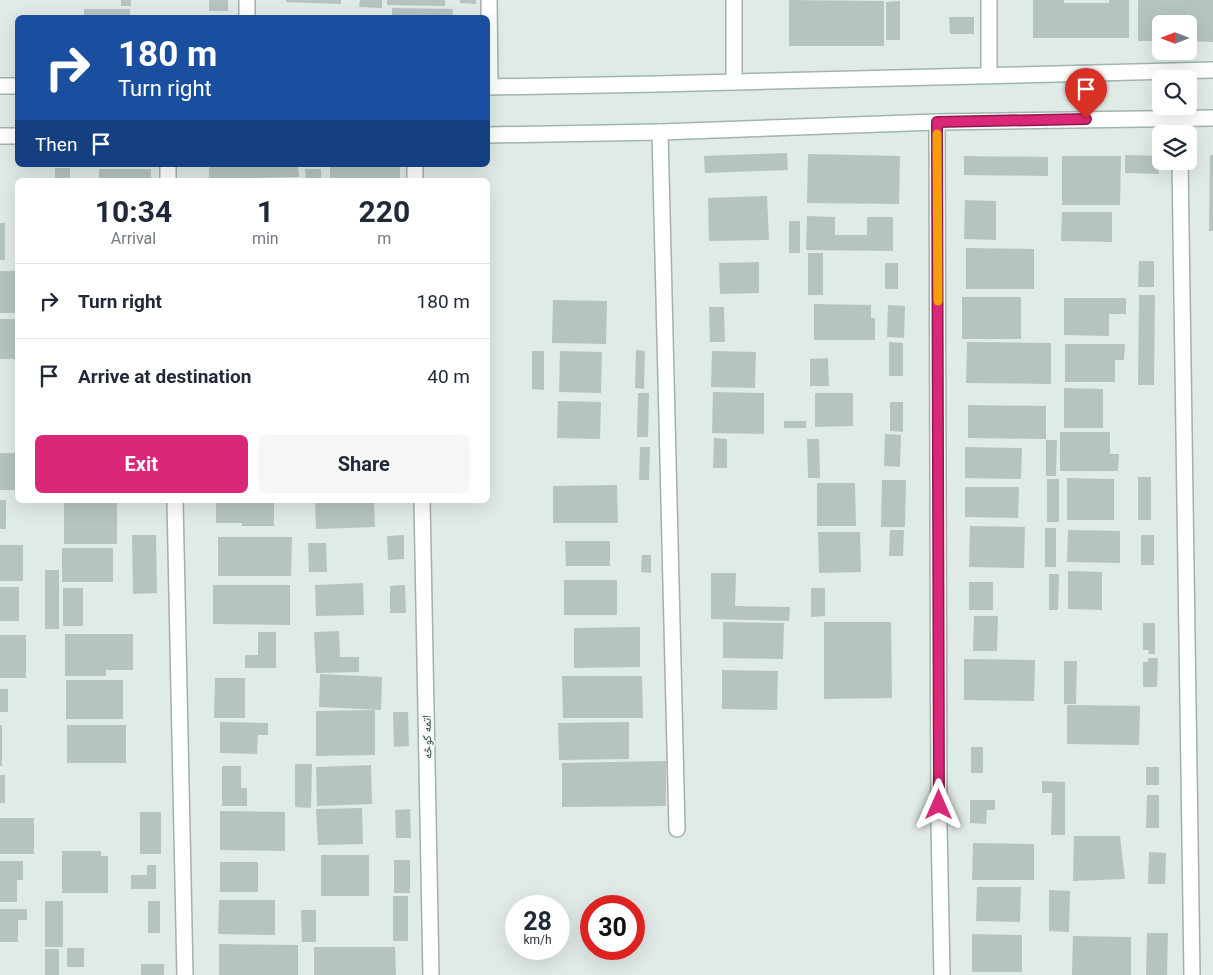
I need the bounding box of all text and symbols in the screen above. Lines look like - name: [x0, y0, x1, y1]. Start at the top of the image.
- north arrow: [1152, 15, 1198, 60]
- map controls: [1152, 15, 1197, 170]
- text: 180 m: [118, 34, 217, 75]
- icon: right: [35, 35, 100, 100]
- pin: [1065, 68, 1107, 119]
- button: search: [1152, 70, 1197, 115]
- icon: arrive: [1072, 75, 1100, 103]
- text: Turn right: [118, 76, 212, 101]
- button: layers: [1152, 125, 1197, 170]
- icon: arrive: [87, 130, 115, 158]
- text: Then: [35, 133, 77, 156]
- text: 10:34: [95, 194, 172, 229]
- text: 1: [257, 194, 274, 229]
- text: 220: [359, 194, 410, 229]
- text: Arrival: [111, 229, 156, 248]
- text: min: [252, 229, 279, 248]
- text: m: [377, 229, 391, 248]
- icon: right: [35, 287, 63, 315]
- text: Turn right: [78, 290, 162, 313]
- text: 180 m: [417, 290, 470, 313]
- icon: arrive: [35, 362, 63, 390]
- text: Arrive at destination: [78, 365, 251, 388]
- text: 40 m: [427, 365, 470, 388]
- button: Exit: [35, 435, 248, 493]
- button: Share: [258, 435, 470, 493]
- street label: اتمه کوڅه: [420, 715, 434, 759]
- position arrow: [912, 778, 964, 830]
- speed limit sign: 30: [580, 895, 645, 960]
- text: 28: [523, 907, 552, 936]
- text: km/h: [523, 933, 552, 947]

